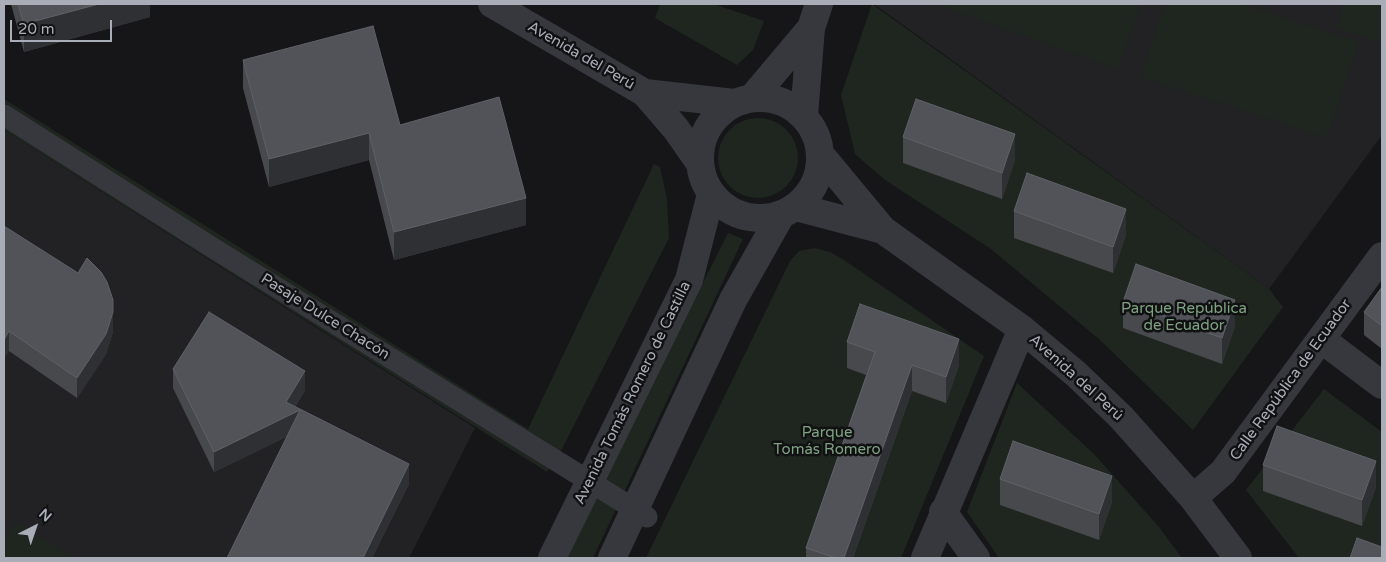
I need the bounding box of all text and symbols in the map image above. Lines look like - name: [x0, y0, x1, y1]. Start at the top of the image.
- scale bar: [12, 10, 115, 42]
- street label: Avenida del Perú: [524, 18, 638, 94]
- text: 20 m: [18, 20, 55, 38]
- street label: Pasaje Dulce Chacón: [257, 270, 393, 364]
- street label: Avenida Tomás Romero de Castilla: [571, 278, 695, 508]
- street label: Calle República de Ecuador: [1226, 296, 1356, 464]
- park label: Parque República de Ecuador: [1121, 300, 1247, 335]
- street label: Avenida del Perú: [1025, 331, 1127, 425]
- park label: Parque Tomás Romero: [773, 424, 881, 459]
- north arrow: [10, 502, 60, 552]
- text: N: [35, 505, 55, 525]

